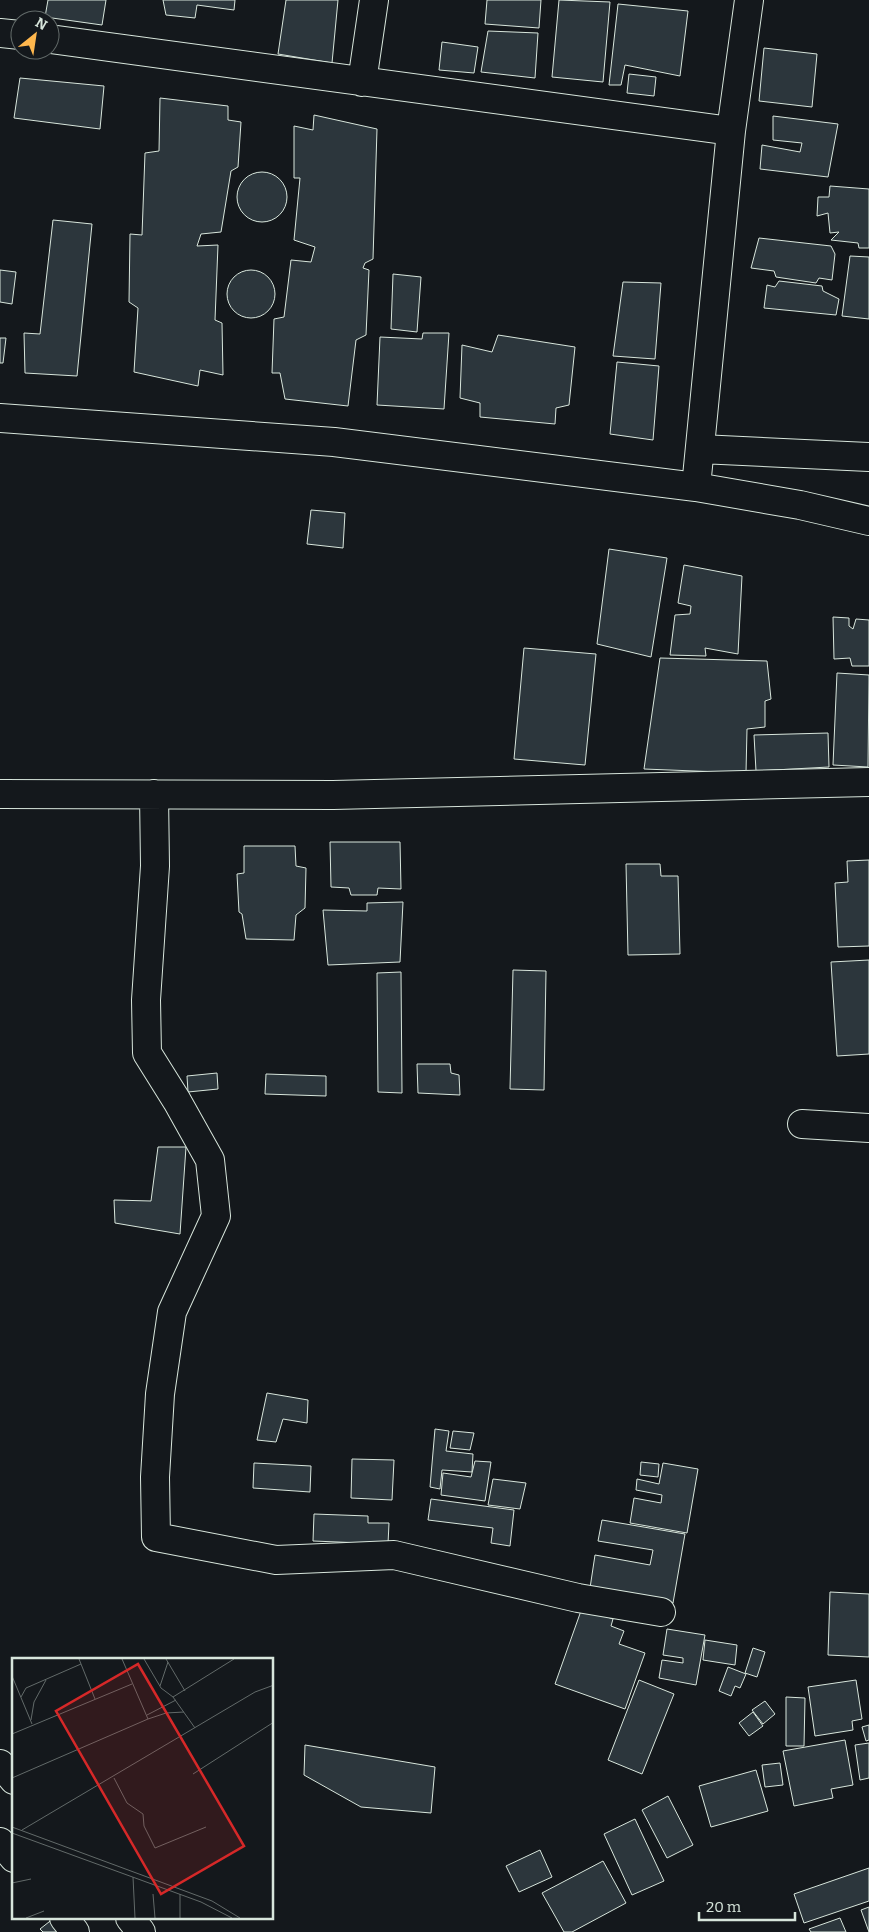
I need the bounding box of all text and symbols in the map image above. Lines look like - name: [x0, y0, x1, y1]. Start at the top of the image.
- north arrow: [10, 10, 60, 60]
- text: N: [32, 14, 50, 34]
- inset map: [12, 1658, 274, 1920]
- scale bar: [699, 1890, 795, 1922]
- text: 20 m: [706, 1898, 742, 1916]

